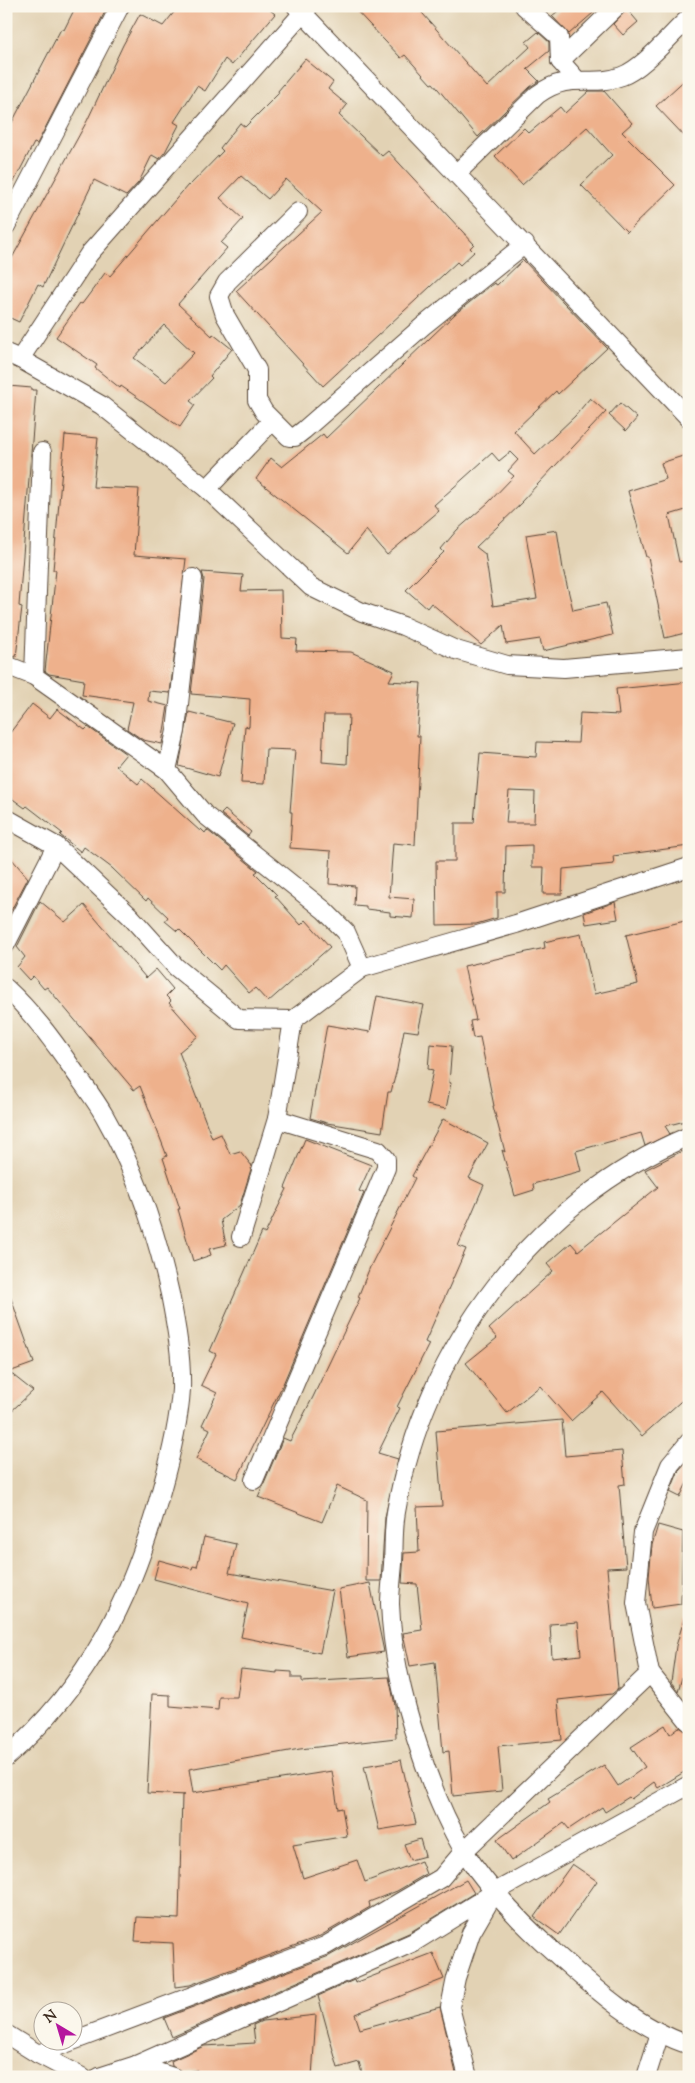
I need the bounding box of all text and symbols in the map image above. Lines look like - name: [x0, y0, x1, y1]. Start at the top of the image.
- north arrow: [32, 2000, 82, 2050]
- text: N: [41, 2006, 62, 2029]

